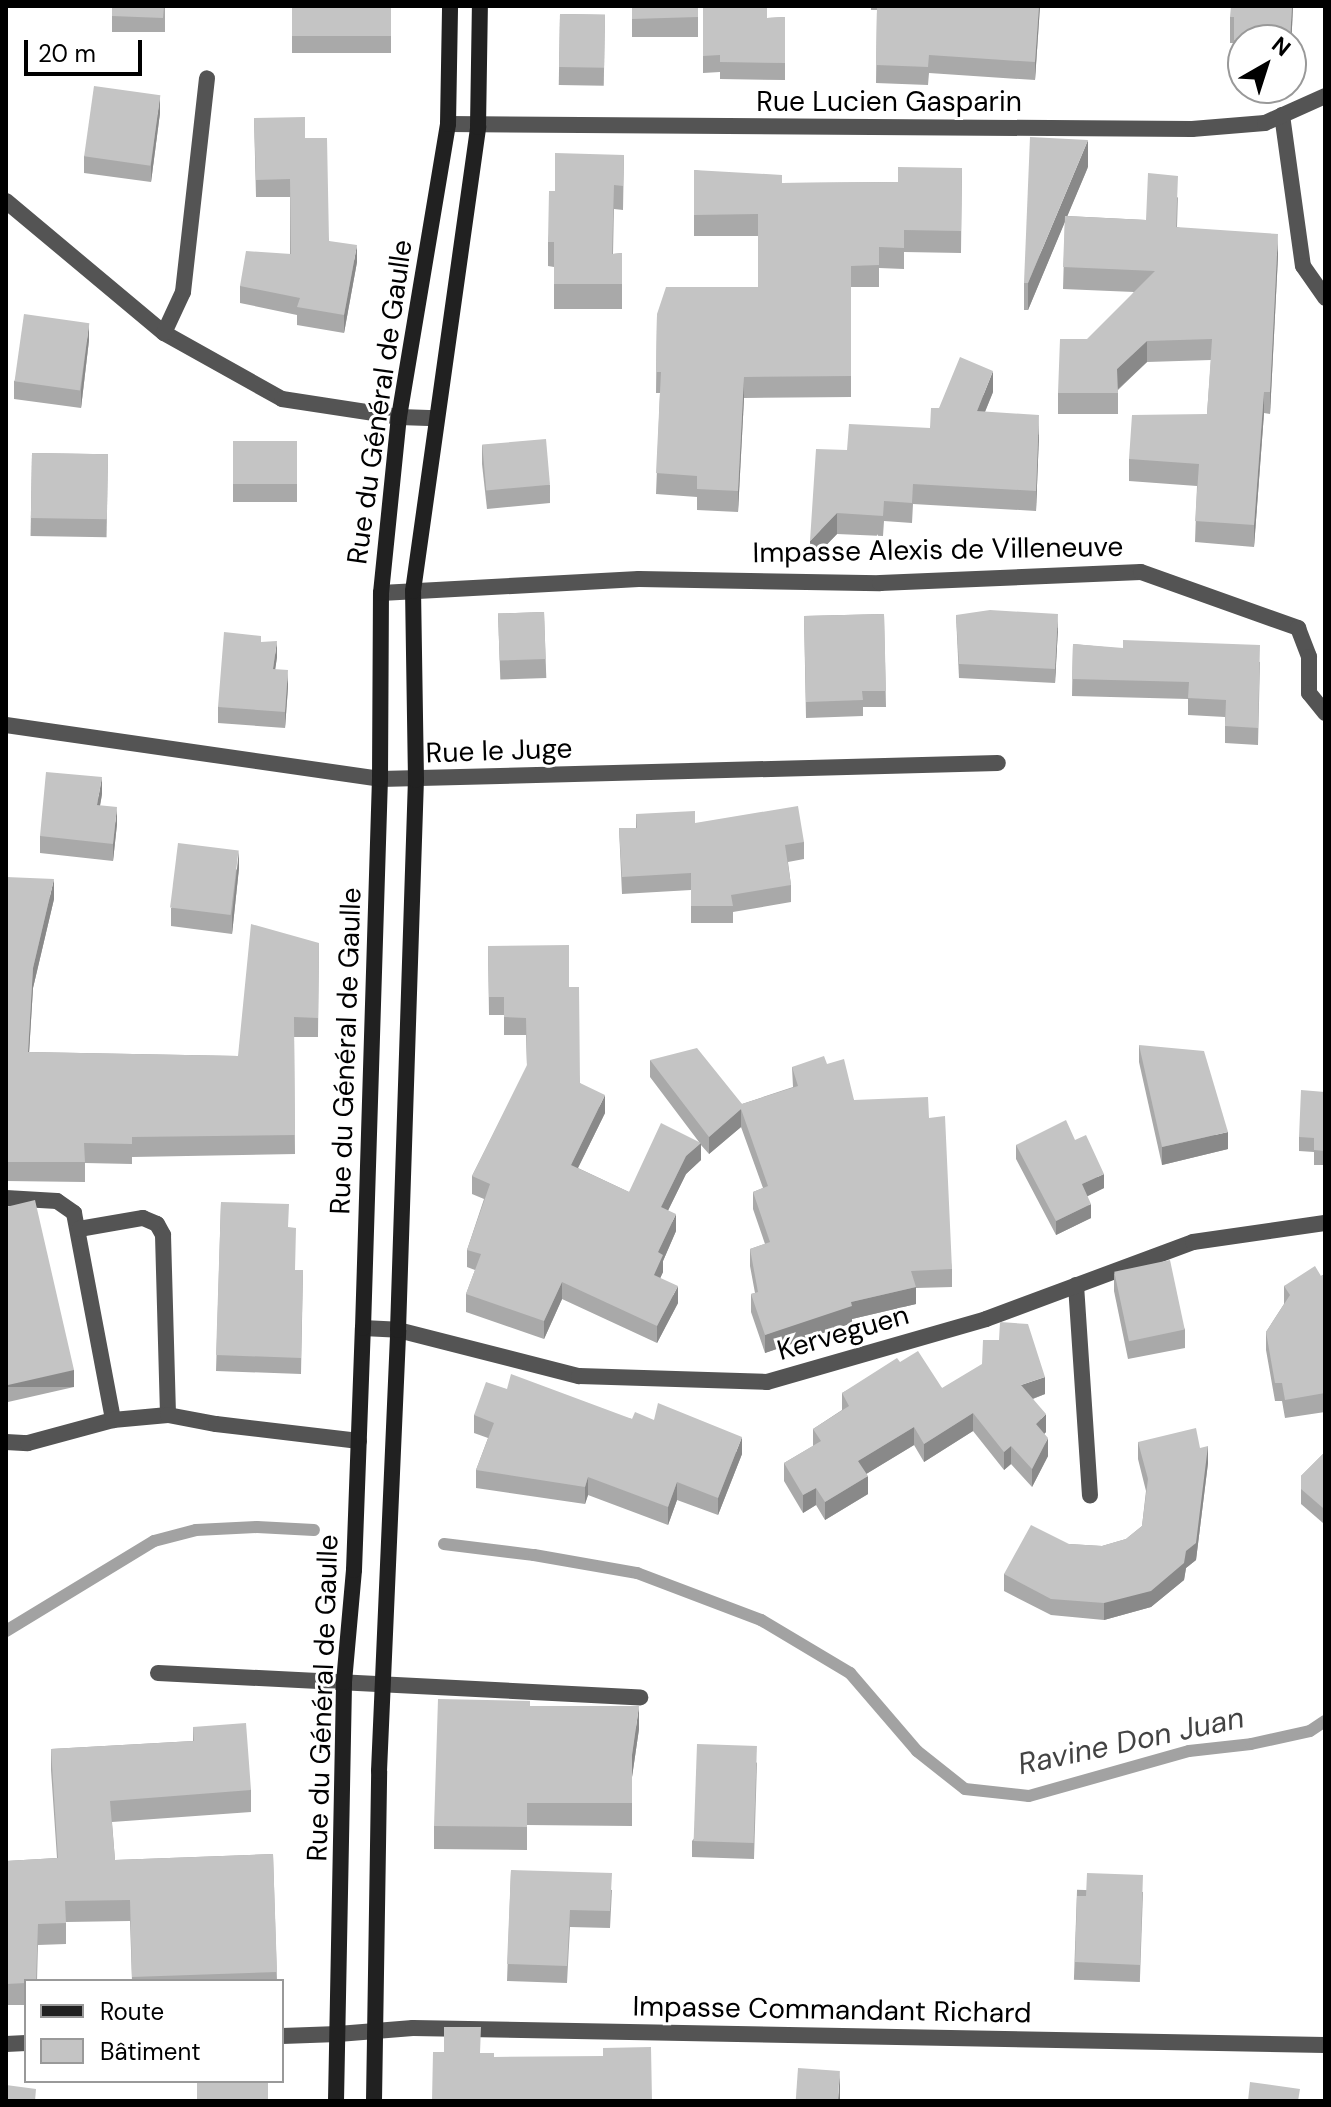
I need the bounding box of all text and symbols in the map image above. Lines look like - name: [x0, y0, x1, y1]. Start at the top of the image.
- scale bar: [28, 24, 146, 74]
- north arrow: [1227, 24, 1307, 104]
- text: N: [1266, 30, 1297, 63]
- text: 20 m: [38, 38, 96, 69]
- street label: Rue Lucien Gasparin: [756, 85, 1022, 119]
- street label: Rue du Général de Gaulle: [341, 238, 419, 566]
- street label: Impasse Alexis de Villeneuve: [752, 530, 1124, 570]
- street label: Rue le Juge: [425, 732, 573, 770]
- street label: Rue du Général de Gaulle: [323, 887, 369, 1215]
- street label: Kerveguen: [773, 1298, 913, 1368]
- street label: Rue du Général de Gaulle: [300, 1534, 346, 1862]
- water label: Ravine Don Juan: [1015, 1699, 1247, 1783]
- legend: [24, 1979, 284, 2083]
- street label: Impasse Commandant Richard: [632, 1990, 1032, 2030]
- text: Route: [100, 1996, 164, 2027]
- text: Bâtiment: [100, 2036, 201, 2067]

